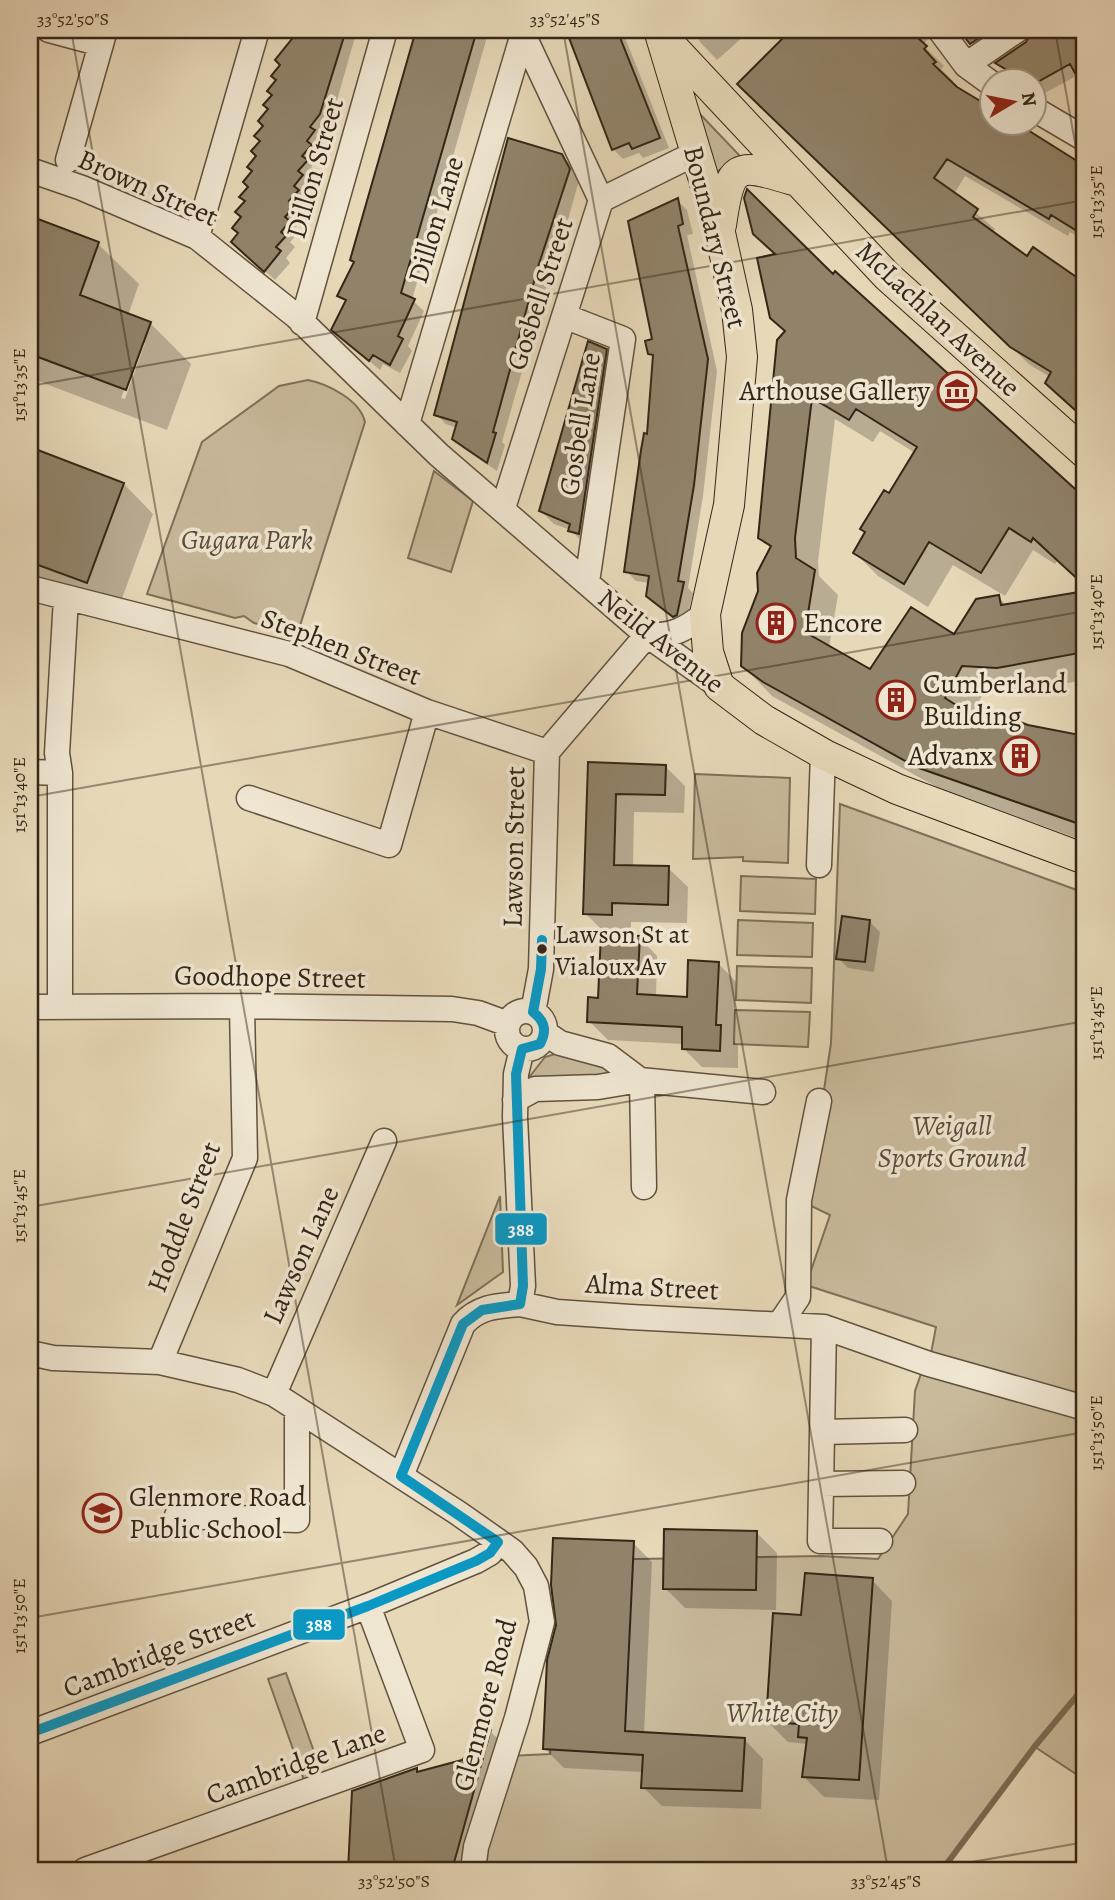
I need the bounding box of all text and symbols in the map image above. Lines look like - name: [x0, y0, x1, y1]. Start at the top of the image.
- text: 33°52'50"S: [37, 7, 109, 31]
- text: 33°52'45"S: [530, 7, 600, 31]
- north arrow: [978, 66, 1048, 136]
- text: N: [1015, 90, 1043, 108]
- street label: Dillon Street: [277, 93, 353, 243]
- street label: Brown Street: [72, 140, 224, 236]
- street label: Boundary Street: [674, 142, 756, 332]
- street label: Dillon Lane: [399, 152, 473, 288]
- text: 151°13'35"E: [1084, 165, 1108, 239]
- street label: Gosbell Street: [497, 213, 583, 375]
- street label: McLachlan Avenue: [847, 233, 1029, 405]
- text: 151°13'35"E: [7, 348, 31, 422]
- street label: Gosbell Lane: [550, 350, 610, 498]
- museum icon: Arthouse Gallery: [936, 370, 978, 412]
- place label: Arthouse Gallery: [739, 372, 931, 410]
- park label: Gugara Park: [181, 521, 313, 559]
- text: 151°13'40"E: [1084, 574, 1108, 650]
- street label: Neild Avenue: [590, 580, 732, 702]
- street label: Stephen Street: [255, 599, 427, 695]
- building icon: Encore: [755, 602, 797, 644]
- place label: Encore: [803, 604, 882, 642]
- place label: Cumberland Building: [923, 665, 1068, 735]
- building icon: Cumberland Building: [875, 679, 917, 721]
- building icon: Advanx: [999, 735, 1041, 777]
- place label: Advanx: [907, 737, 994, 775]
- text: 151°13'40"E: [7, 757, 31, 833]
- street label: Lawson Street: [494, 766, 534, 928]
- place label: Lawson St at Vialoux Av: [554, 917, 690, 984]
- marker: Lawson St at Vialoux Av: [535, 942, 549, 956]
- street label: Goodhope Street: [174, 956, 366, 998]
- text: 151°13'45"E: [1084, 986, 1108, 1060]
- park label: Weigall Sports Ground: [877, 1107, 1027, 1177]
- street label: Hoddle Street: [138, 1136, 230, 1298]
- text: 151°13'45"E: [7, 1169, 31, 1243]
- street label: Lawson Lane: [254, 1180, 348, 1330]
- line badge: 388: [494, 1212, 548, 1246]
- text: 388: [508, 1217, 534, 1243]
- street label: Alma Street: [583, 1264, 720, 1309]
- text: 151°13'50"E: [1084, 1395, 1108, 1471]
- place label: Glenmore Road Public School: [129, 1478, 307, 1548]
- school or university icon: Glenmore Road Public School: [81, 1492, 123, 1534]
- text: 151°13'50"E: [7, 1578, 31, 1654]
- street label: Cambridge Street: [58, 1599, 260, 1707]
- line badge: 388: [292, 1608, 346, 1641]
- text: 388: [306, 1612, 332, 1638]
- street label: Glenmore Road: [444, 1614, 527, 1795]
- park label: White City: [726, 1694, 838, 1732]
- street label: Cambridge Lane: [201, 1714, 391, 1814]
- text: 33°52'50"S: [358, 1869, 430, 1893]
- text: 33°52'45"S: [851, 1869, 921, 1893]

